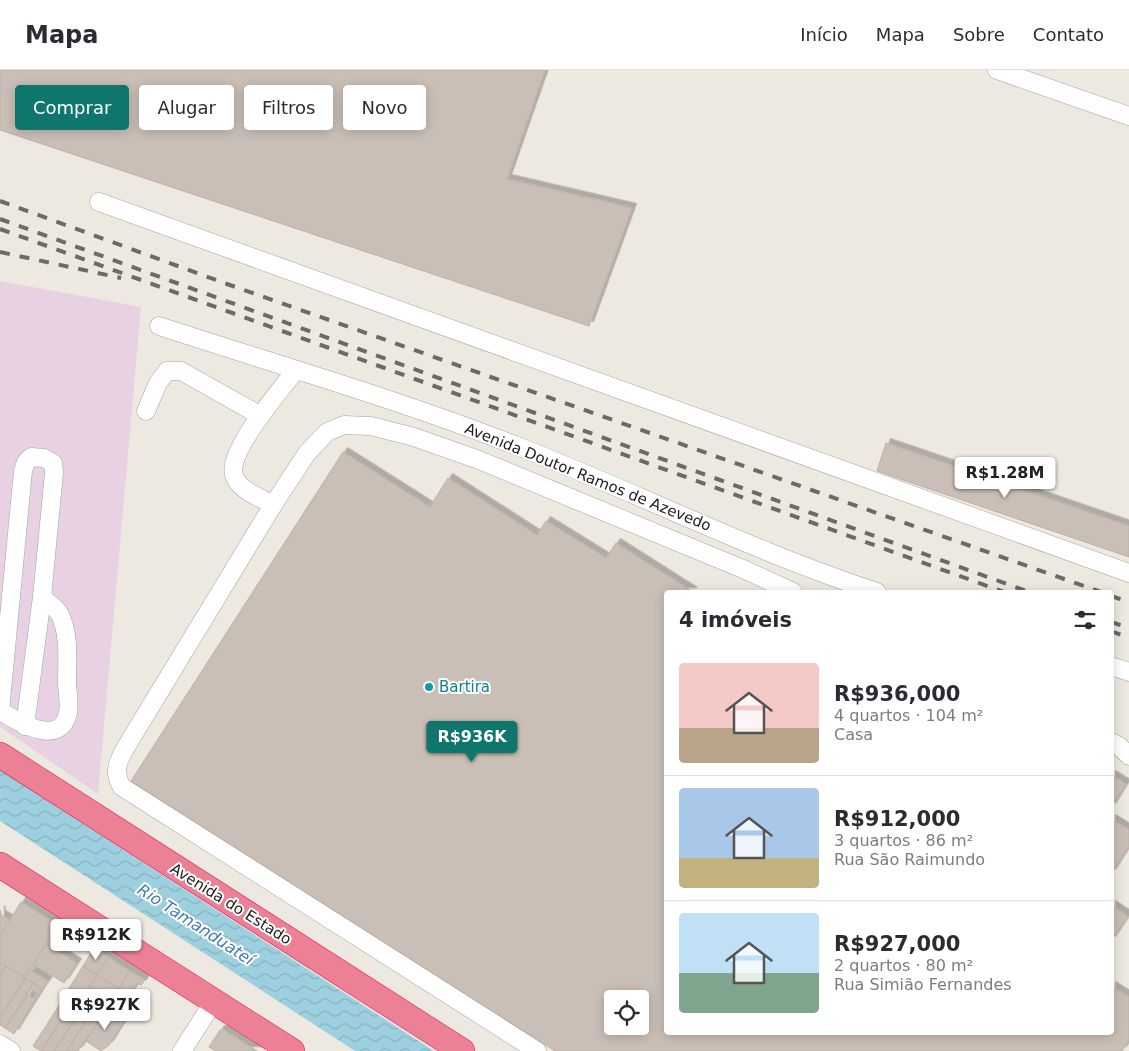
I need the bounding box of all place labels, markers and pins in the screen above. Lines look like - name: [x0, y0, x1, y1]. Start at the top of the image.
- pin: R$1.28M: [959, 456, 1051, 499]
- place label: Bartira: [439, 678, 490, 696]
- marker: Bartira: [423, 681, 435, 693]
- pin: R$936K: [431, 720, 513, 763]
- pin: R$912K: [55, 918, 137, 961]
- pin: R$927K: [64, 988, 146, 1031]

